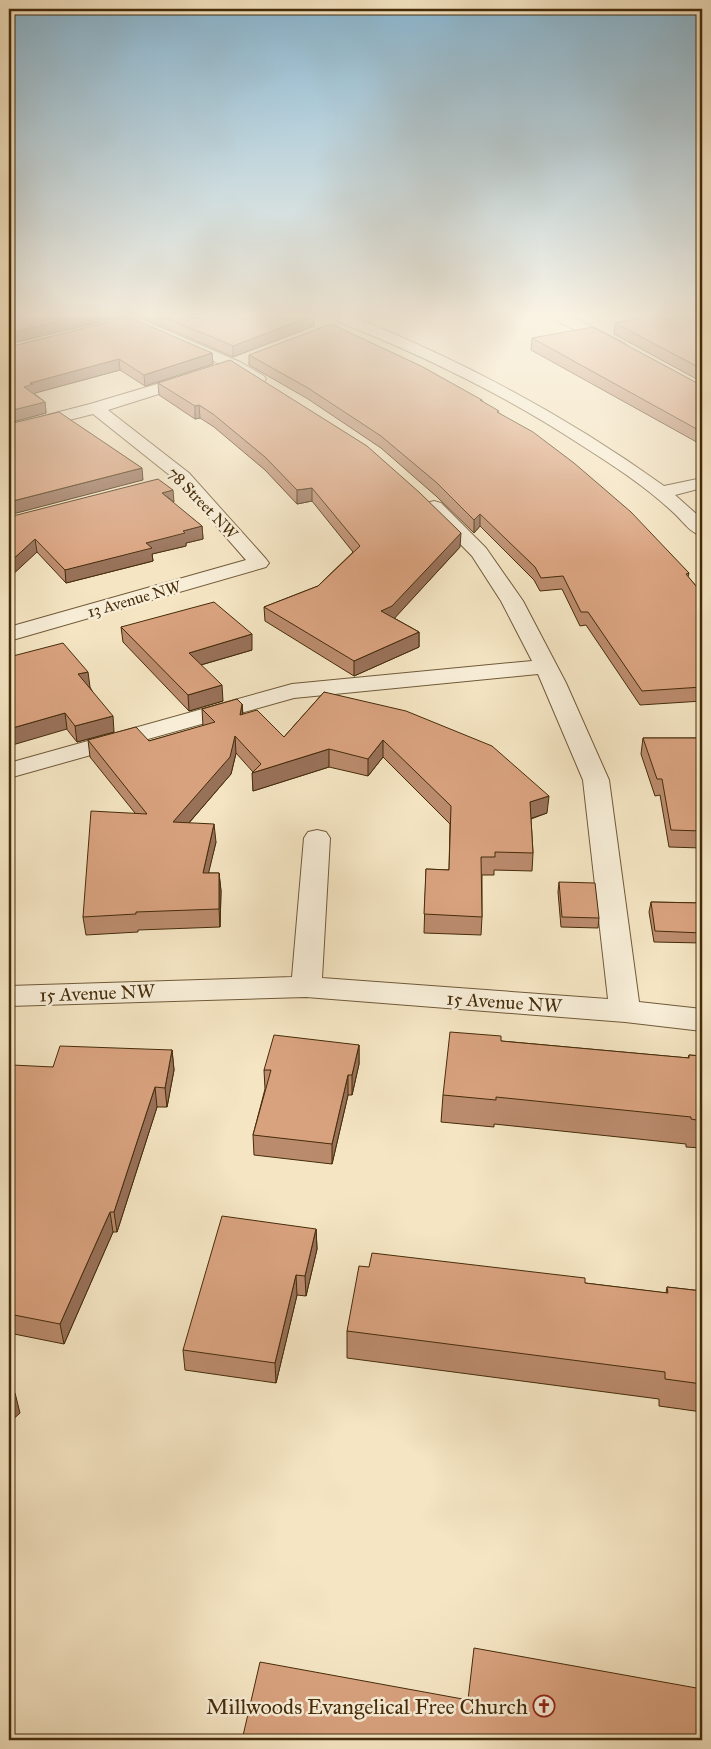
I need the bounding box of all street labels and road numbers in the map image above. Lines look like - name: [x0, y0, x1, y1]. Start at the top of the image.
- street label: 78 Street NW: [164, 463, 243, 543]
- street label: 13 Avenue NW: [85, 576, 184, 621]
- street label: 15 Avenue NW: [39, 979, 156, 1007]
- street label: 15 Avenue NW: [446, 986, 563, 1018]

